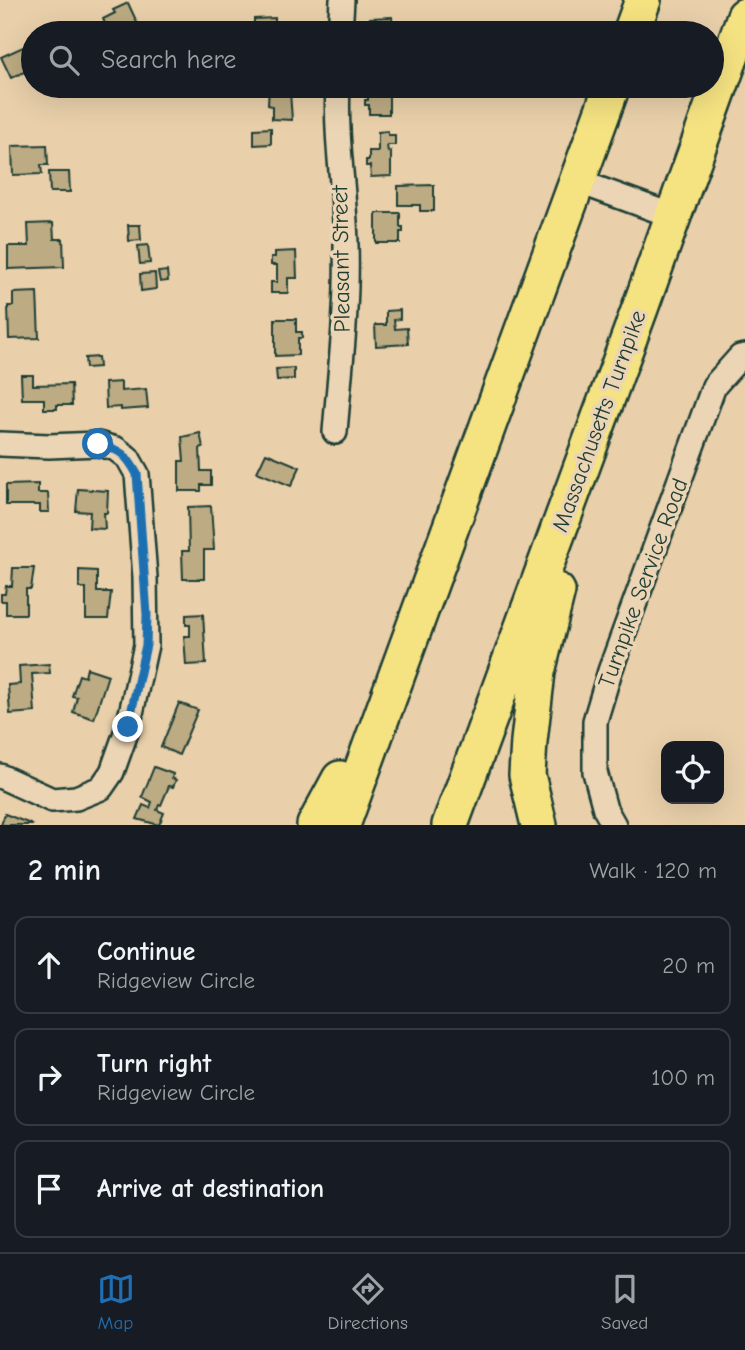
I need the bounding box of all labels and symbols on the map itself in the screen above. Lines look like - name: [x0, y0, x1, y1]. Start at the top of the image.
- street label: Pleasant Street: [326, 184, 356, 333]
- street label: Massachusetts Turnpike: [546, 306, 652, 536]
- route start: [82, 428, 113, 459]
- street label: Turnpike Service Road: [593, 475, 693, 691]
- route end: [112, 711, 143, 742]

